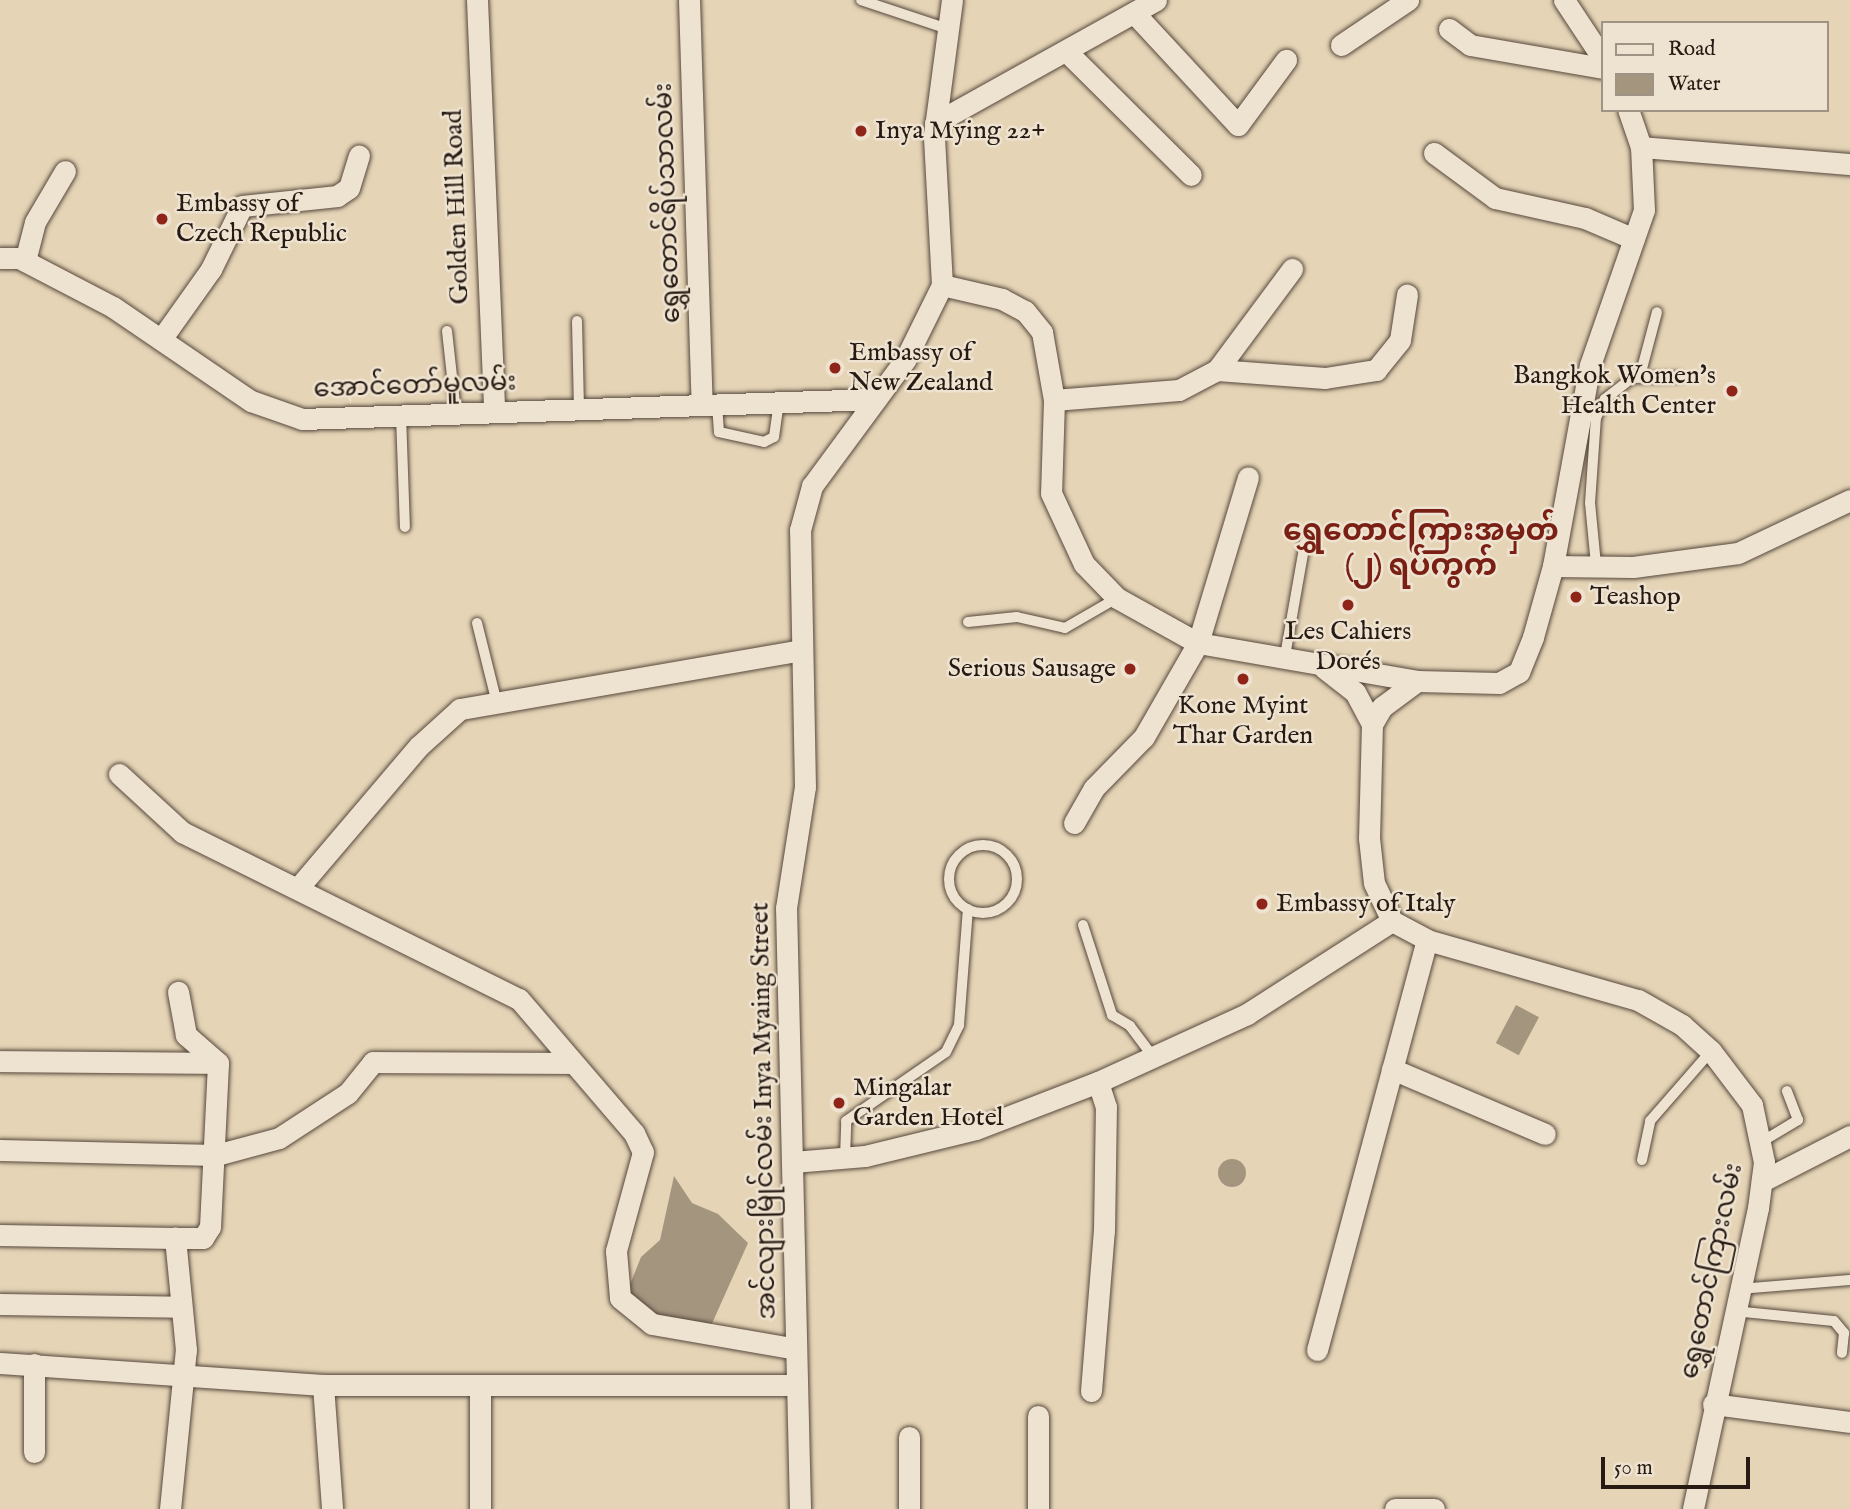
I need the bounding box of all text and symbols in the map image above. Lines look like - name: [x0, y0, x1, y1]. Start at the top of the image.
- legend: [1602, 21, 1829, 112]
- text: Road: [1668, 36, 1715, 63]
- text: Water: [1668, 71, 1720, 98]
- street label: ရွှေတောင်ရိပ်သာလမ်း: [648, 82, 688, 324]
- street label: Golden Hill Road: [438, 109, 476, 305]
- place label: Inya Mying 22+: [875, 115, 1046, 147]
- marker: Inya Mying 22+: [853, 123, 869, 139]
- place label: Embassy of Czech Republic: [176, 188, 347, 249]
- marker: Embassy of Czech Republic: [154, 211, 170, 227]
- place label: Embassy of New Zealand: [849, 337, 993, 398]
- marker: Embassy of New Zealand: [827, 360, 843, 376]
- place label: Bangkok Women's Health Center: [1513, 360, 1716, 422]
- street label: အောင်တော်မူလမ်း: [313, 367, 517, 405]
- marker: Bangkok Women's Health Center: [1722, 381, 1742, 401]
- district label: ရွှေတောင်ကြားအမှတ် (၂) ရပ်ကွက်: [1283, 514, 1559, 584]
- place label: Teashop: [1590, 581, 1681, 613]
- marker: Teashop: [1568, 589, 1584, 605]
- marker: Les Cahiers Dorés: [1340, 597, 1356, 613]
- place label: Les Cahiers Dorés: [1285, 616, 1411, 678]
- place label: Serious Sausage: [948, 653, 1116, 685]
- marker: Serious Sausage: [1122, 661, 1138, 677]
- marker: Kone Myint Thar Garden: [1235, 671, 1251, 687]
- place label: Kone Myint Thar Garden: [1173, 690, 1313, 752]
- place label: Embassy of Italy: [1276, 888, 1456, 920]
- marker: Embassy of Italy: [1254, 896, 1270, 912]
- street label: အင်လျားမြိုင်လမ်း Inya Myaing Street: [745, 902, 783, 1320]
- place label: Mingalar Garden Hotel: [853, 1072, 1004, 1134]
- marker: Mingalar Garden Hotel: [831, 1095, 847, 1111]
- street label: ရွှေတောင်ကြားလမ်း: [1674, 1160, 1750, 1382]
- scale bar: [1605, 1442, 1754, 1486]
- text: 50 m: [1614, 1455, 1653, 1482]

